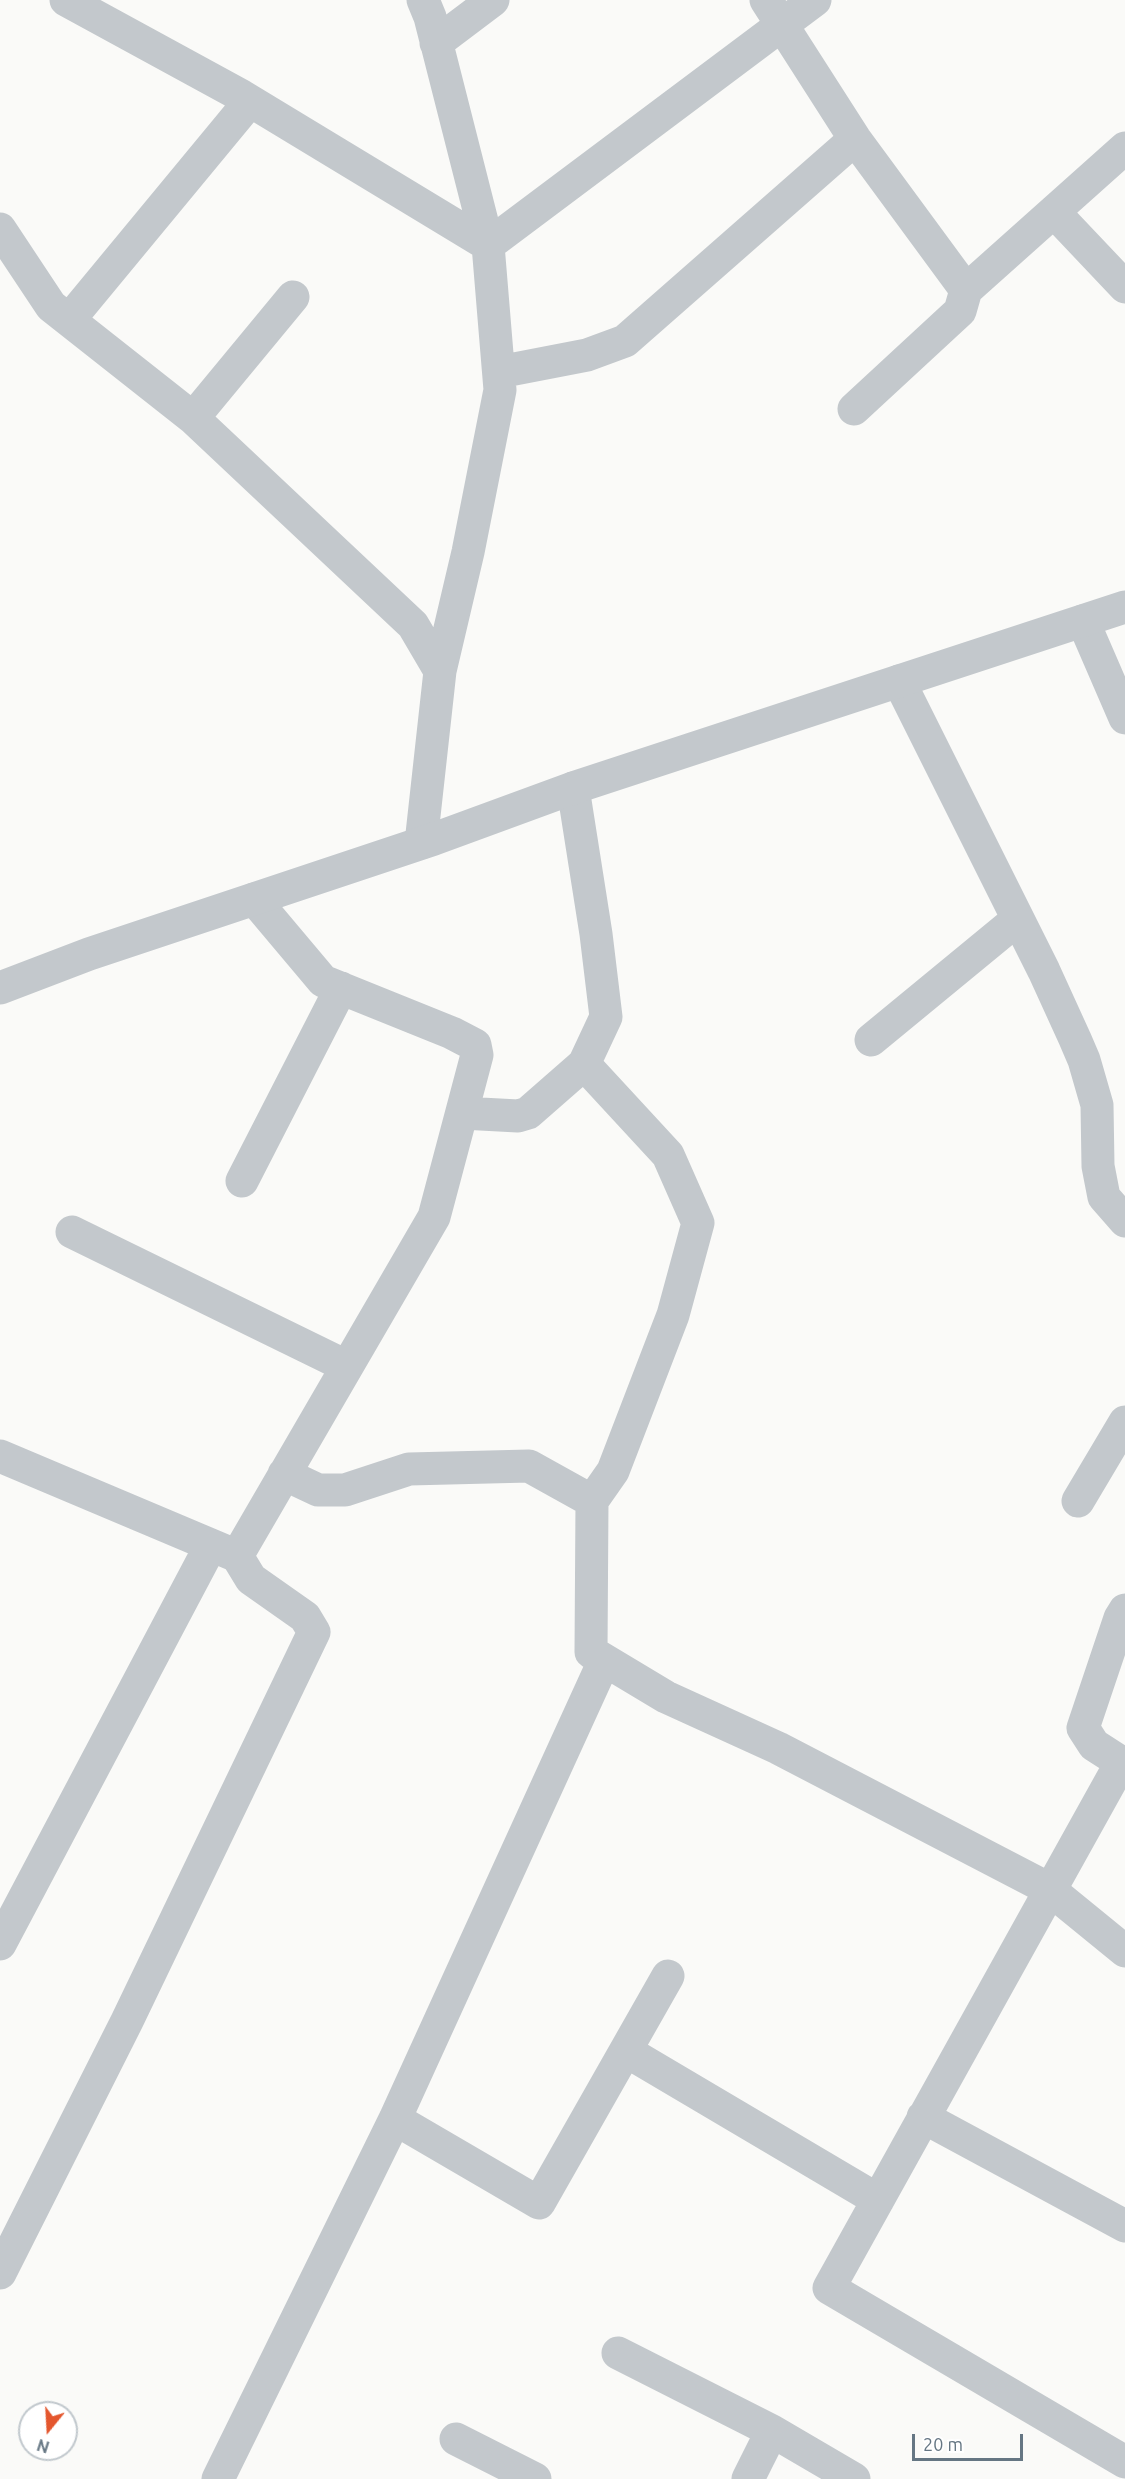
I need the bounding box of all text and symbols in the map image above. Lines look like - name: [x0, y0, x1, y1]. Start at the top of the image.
- north arrow: [18, 2401, 78, 2461]
- scale bar: [915, 2422, 1026, 2460]
- text: 20 m: [923, 2434, 963, 2454]
- text: N: [35, 2436, 52, 2457]

